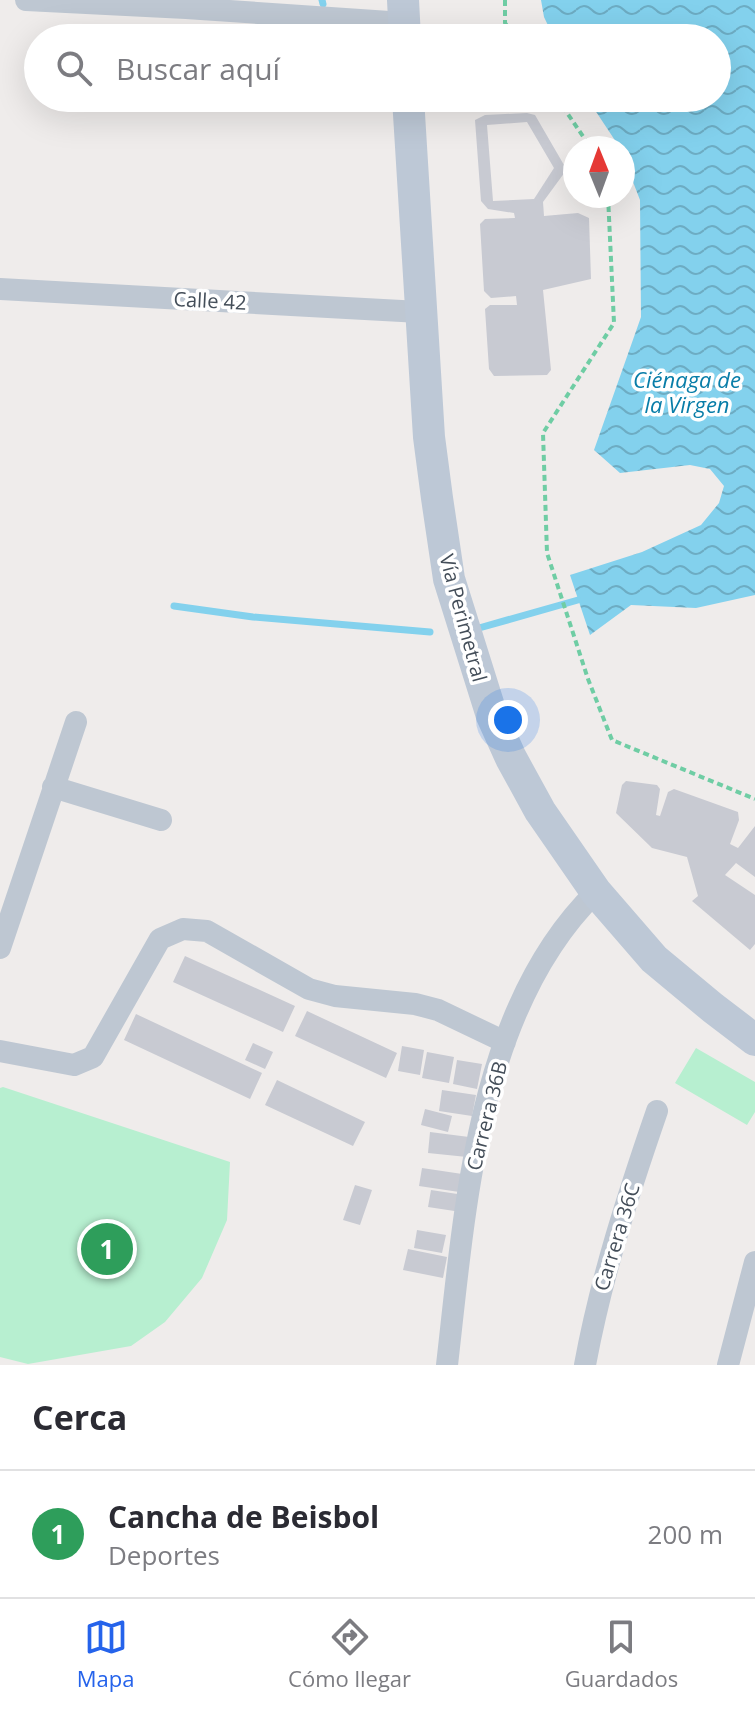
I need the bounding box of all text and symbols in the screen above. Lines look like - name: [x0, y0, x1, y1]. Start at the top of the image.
- search box: [24, 24, 731, 112]
- icon: search: [52, 46, 96, 90]
- text: Buscar aquí: [116, 48, 280, 89]
- north arrow: [563, 136, 635, 208]
- street label: Calle 42: [173, 285, 247, 316]
- water label: Ciénaga de la Virgen: [633, 364, 741, 419]
- street label: Vía Perimetral: [433, 551, 493, 685]
- your location: [488, 700, 528, 740]
- street label: Carrera 36B: [460, 1058, 513, 1173]
- street label: Carrera 36C: [587, 1180, 646, 1294]
- pin: 1: [81, 1219, 133, 1279]
- text: Cerca: [32, 1394, 127, 1440]
- text: Cancha de Beisbol: [108, 1496, 379, 1537]
- text: 1: [51, 1516, 65, 1552]
- text: 200 m: [648, 1516, 723, 1552]
- text: Deportes: [108, 1537, 220, 1573]
- tab: Mapa: [77, 1615, 134, 1693]
- tab: Cómo llegar: [288, 1615, 411, 1693]
- tab: Guardados: [565, 1615, 678, 1693]

